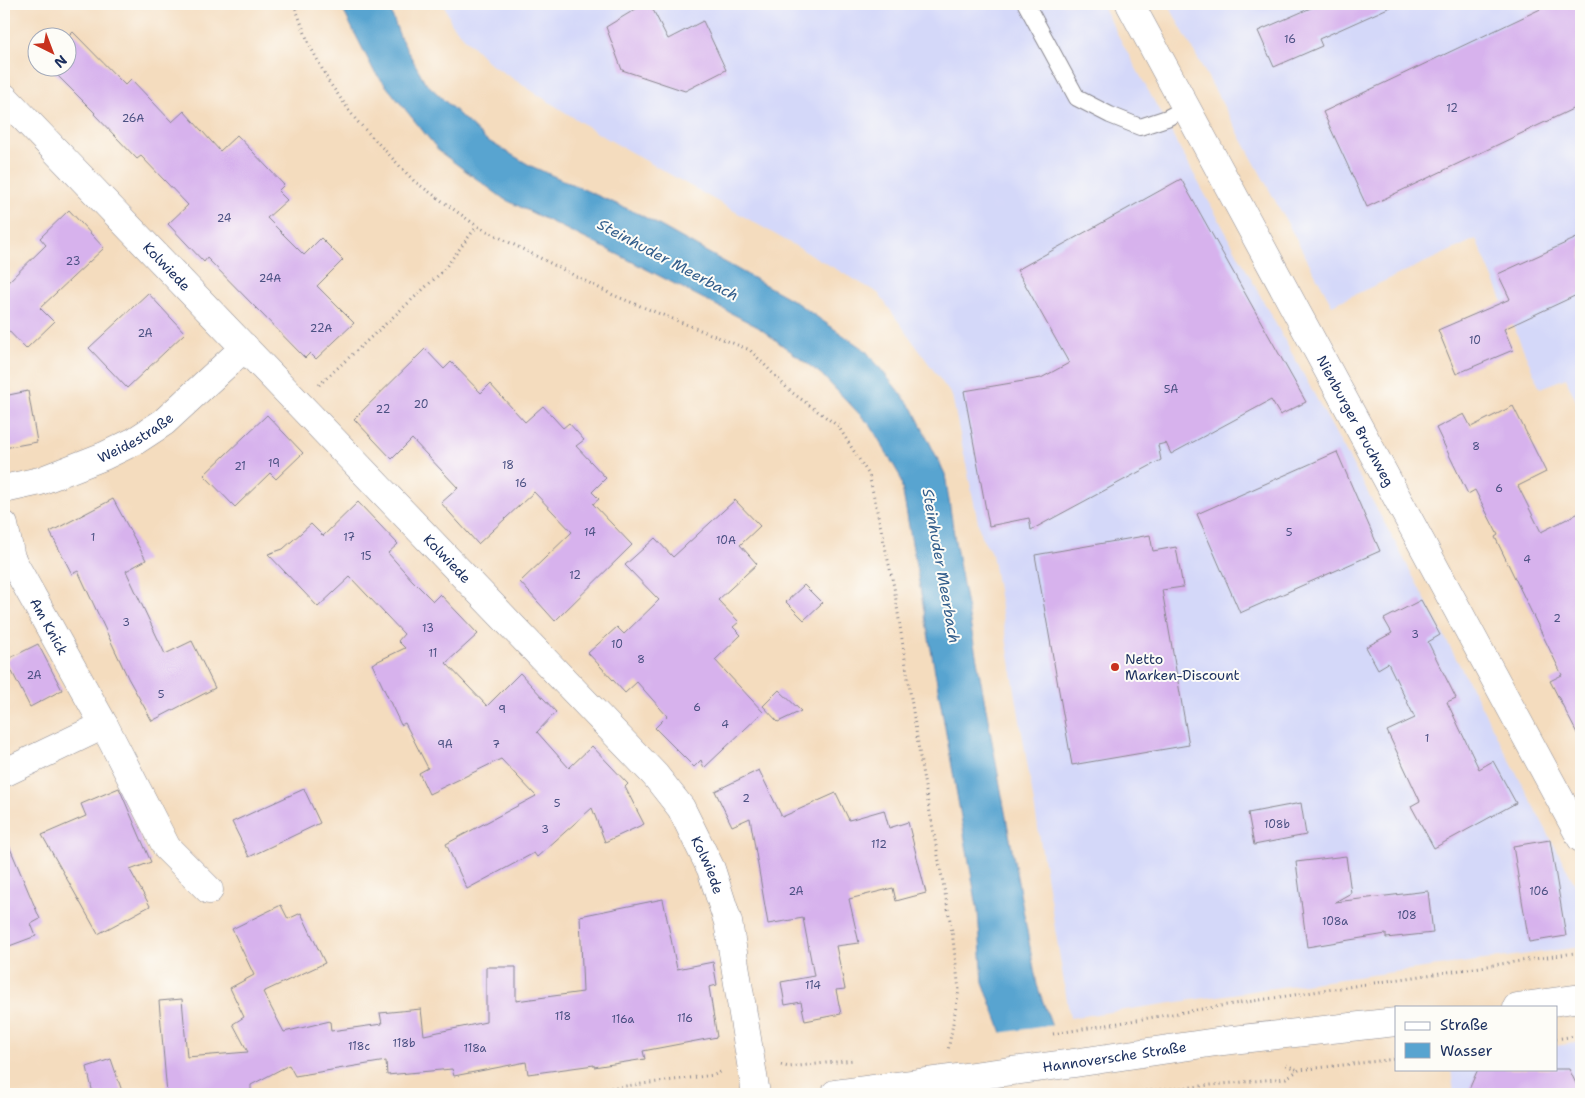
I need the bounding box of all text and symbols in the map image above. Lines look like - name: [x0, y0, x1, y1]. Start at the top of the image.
- north arrow: [28, 28, 78, 78]
- house number: 16: [1284, 32, 1296, 47]
- text: N: [51, 51, 71, 72]
- house number: 12: [1446, 101, 1458, 116]
- house number: 26A: [122, 111, 144, 126]
- house number: 24: [217, 211, 232, 226]
- water label: Steinhuder Meerbach: [594, 214, 742, 306]
- street label: Kolwiede: [139, 238, 194, 295]
- house number: 23: [66, 254, 80, 269]
- house number: 24A: [259, 271, 281, 286]
- house number: 22A: [310, 321, 332, 336]
- house number: 2A: [137, 326, 153, 341]
- house number: 10: [1469, 333, 1481, 348]
- street label: Nienburger Bruchweg: [1313, 352, 1398, 490]
- house number: 5A: [1164, 382, 1178, 397]
- house number: 20: [413, 397, 429, 412]
- house number: 22: [376, 402, 390, 417]
- street label: Weidestraße: [95, 409, 177, 467]
- house number: 8: [1472, 439, 1480, 454]
- house number: 19: [268, 456, 280, 471]
- house number: 18: [502, 458, 514, 473]
- house number: 21: [234, 459, 246, 474]
- house number: 16: [515, 476, 527, 491]
- house number: 6: [1495, 481, 1503, 496]
- water label: Steinhuder Meerbach: [918, 487, 964, 645]
- house number: 14: [584, 525, 596, 540]
- house number: 5: [1286, 525, 1293, 540]
- house number: 1: [91, 530, 95, 545]
- house number: 17: [343, 530, 355, 545]
- street label: Kolwiede: [420, 530, 475, 587]
- house number: 10A: [716, 533, 736, 548]
- house number: 15: [360, 549, 372, 564]
- house number: 4: [1523, 552, 1531, 567]
- house number: 12: [569, 568, 581, 583]
- street label: Am Knick: [26, 595, 72, 658]
- house number: 2: [1553, 611, 1561, 626]
- house number: 3: [122, 615, 130, 630]
- house number: 13: [422, 621, 434, 636]
- house number: 3: [1411, 627, 1419, 642]
- house number: 10: [611, 637, 623, 652]
- house number: 11: [429, 646, 437, 661]
- place label: Netto Marken-Discount: [1125, 650, 1240, 684]
- house number: 8: [637, 652, 645, 667]
- marker: Netto Marken-Discount: [1109, 661, 1121, 673]
- house number: 2A: [26, 668, 42, 683]
- house number: 5: [158, 687, 165, 702]
- house number: 6: [693, 700, 701, 715]
- house number: 9: [498, 702, 506, 717]
- house number: 4: [721, 717, 729, 732]
- house number: 1: [1425, 731, 1429, 746]
- house number: 9A: [437, 737, 453, 752]
- house number: 7: [492, 737, 500, 752]
- house number: 2: [742, 791, 750, 806]
- house number: 5: [554, 796, 561, 811]
- house number: 108b: [1264, 817, 1290, 832]
- house number: 3: [541, 822, 549, 837]
- street label: Kolwiede: [687, 833, 727, 896]
- house number: 112: [871, 837, 887, 852]
- house number: 2A: [788, 884, 804, 899]
- house number: 106: [1529, 884, 1549, 899]
- house number: 108: [1397, 908, 1417, 923]
- house number: 108a: [1322, 914, 1348, 929]
- house number: 114: [805, 978, 821, 993]
- legend: [1395, 1006, 1558, 1070]
- house number: 118: [555, 1009, 571, 1024]
- house number: 116: [677, 1011, 693, 1026]
- house number: 116a: [612, 1012, 635, 1027]
- text: Straße: [1440, 1015, 1488, 1035]
- house number: 118b: [393, 1036, 415, 1051]
- street label: Hannoversche Straße: [1042, 1037, 1188, 1076]
- house number: 118c: [348, 1039, 370, 1054]
- house number: 118a: [464, 1041, 487, 1056]
- text: Wasser: [1440, 1041, 1493, 1061]

